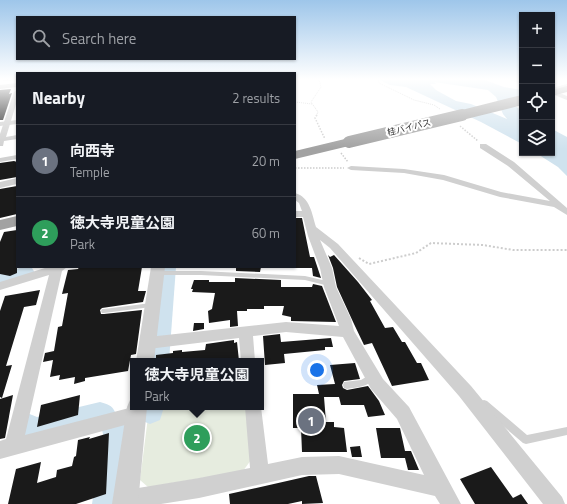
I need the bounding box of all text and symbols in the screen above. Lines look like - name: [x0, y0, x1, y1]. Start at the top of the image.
- map controls: [519, 12, 555, 156]
- button: +: [519, 12, 555, 48]
- search box: [16, 16, 296, 60]
- icon: search: [30, 27, 52, 49]
- text: Search here: [62, 27, 136, 50]
- button: −: [519, 48, 555, 84]
- button: locate: [519, 84, 555, 120]
- text: Nearby: [32, 85, 85, 111]
- text: 2 results: [232, 88, 280, 108]
- street label: 桂バイパス: [386, 115, 432, 139]
- button: layers: [519, 120, 555, 156]
- text: 向西寺: [70, 139, 115, 162]
- text: 1: [41, 151, 49, 171]
- text: 20 m: [252, 151, 280, 171]
- text: Temple: [70, 162, 110, 182]
- text: 徳大寺児童公園: [70, 211, 175, 234]
- text: 2: [41, 223, 49, 243]
- text: 60 m: [252, 223, 280, 243]
- text: Park: [70, 234, 95, 254]
- popup: [130, 358, 264, 410]
- your location: [307, 360, 327, 380]
- text: 徳大寺児童公園: [144, 363, 250, 386]
- text: Park: [144, 386, 169, 406]
- pin: 1: [298, 406, 324, 436]
- pin: 2: [184, 423, 210, 453]

